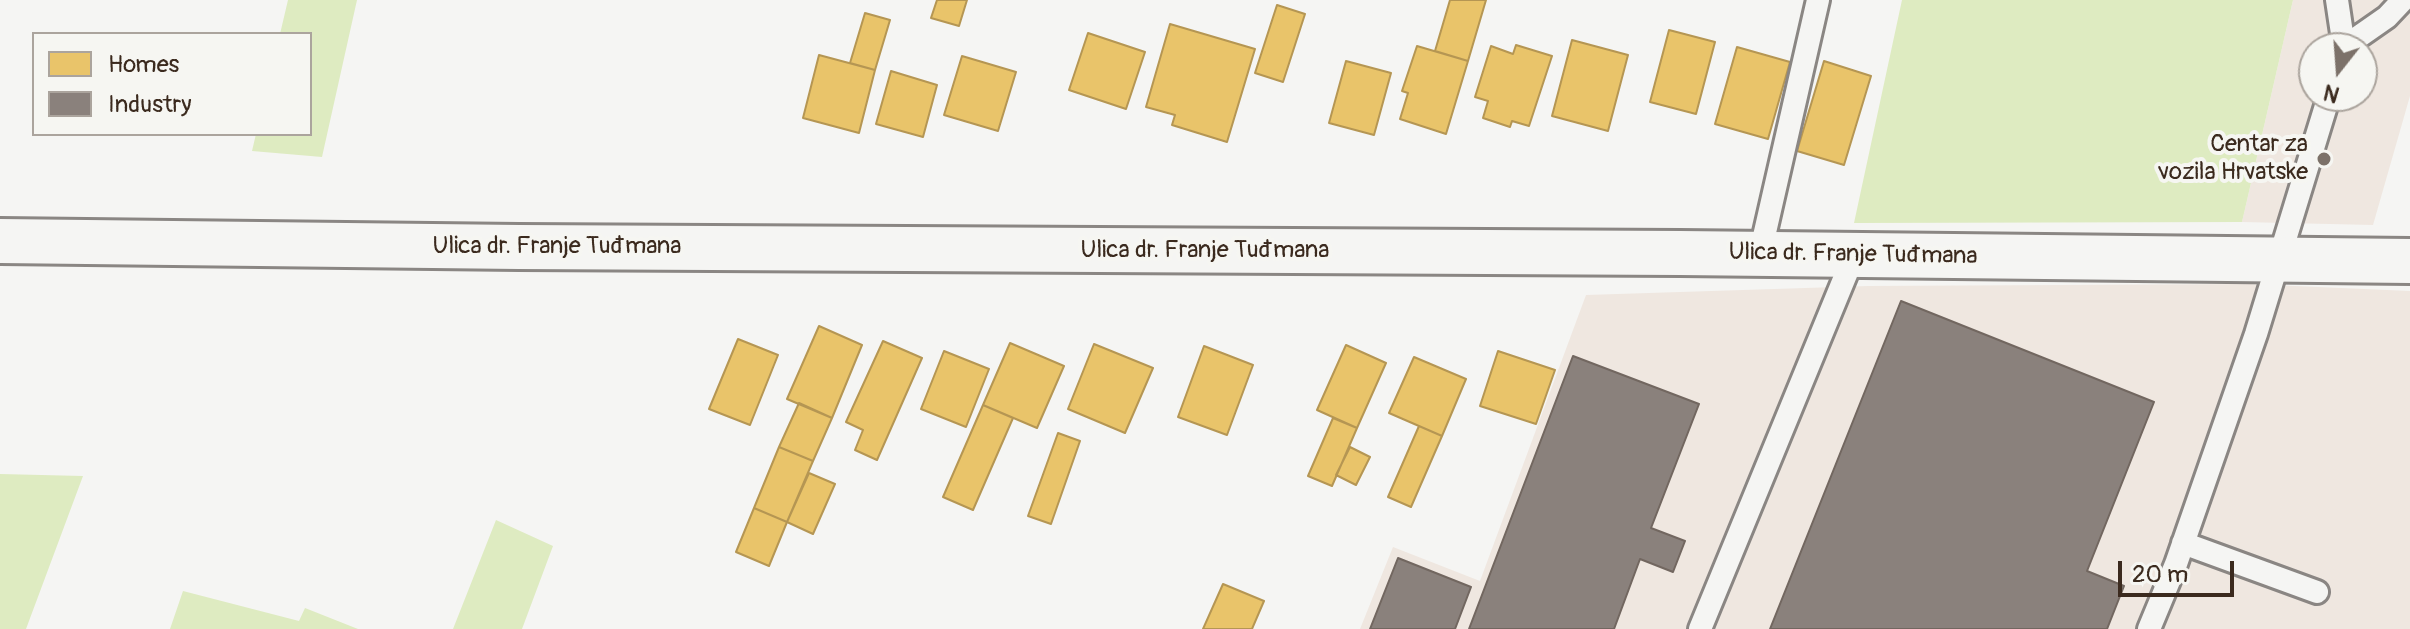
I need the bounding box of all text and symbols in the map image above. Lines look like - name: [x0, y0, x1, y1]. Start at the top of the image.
- legend: [32, 32, 312, 136]
- north arrow: [2298, 32, 2378, 112]
- text: Homes: [108, 50, 179, 79]
- text: N: [2320, 77, 2343, 109]
- text: Industry: [108, 90, 191, 119]
- place label: Centar za vozila Hrvatske: [2158, 131, 2308, 187]
- marker: Centar za vozila Hrvatske: [2315, 150, 2333, 168]
- street label: Ulica dr. Franje Tuđmana: [433, 233, 681, 261]
- street label: Ulica dr. Franje Tuđmana: [1081, 237, 1329, 265]
- street label: Ulica dr. Franje Tuđmana: [1728, 238, 1978, 272]
- scale bar: [2122, 545, 2238, 595]
- text: 20 m: [2132, 560, 2188, 589]

